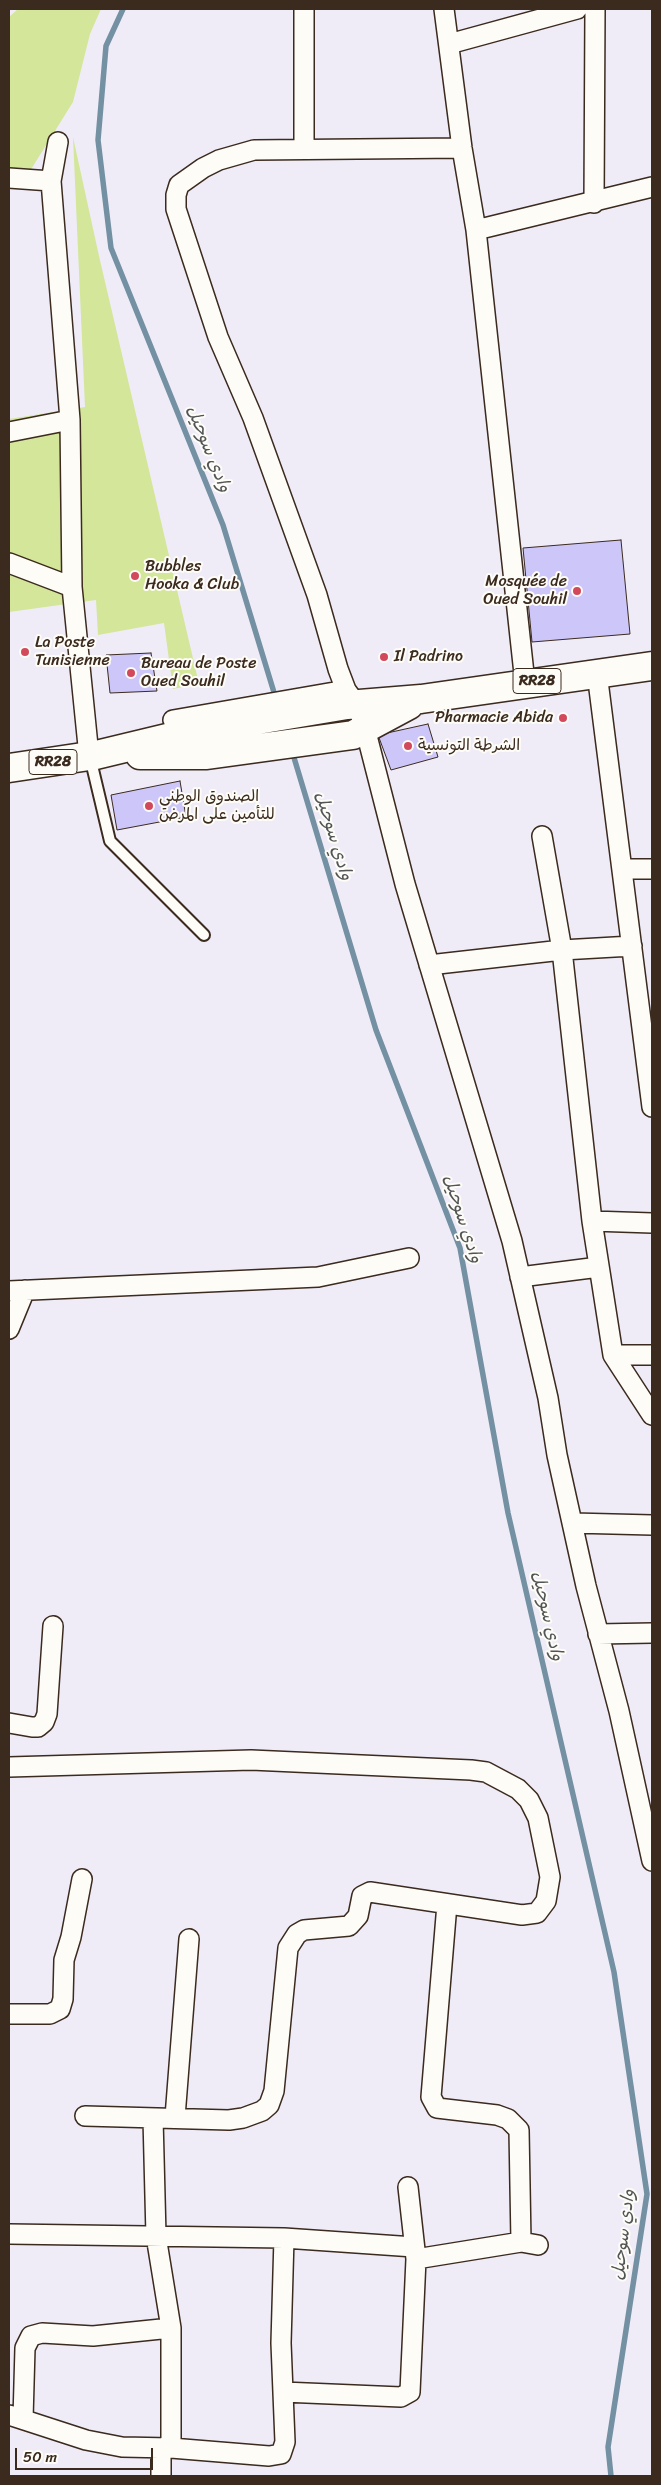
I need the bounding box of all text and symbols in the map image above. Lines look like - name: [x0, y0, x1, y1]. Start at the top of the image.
- water label: وادي سوحيل: [181, 402, 235, 496]
- place label: Bubbles Hooka & Club: [145, 557, 239, 595]
- marker: Bubbles Hooka & Club: [129, 570, 141, 582]
- place label: Mosquée de Oued Souhil: [483, 572, 567, 610]
- marker: Mosquée de Oued Souhil: [571, 585, 583, 597]
- place label: La Poste Tunisienne: [35, 633, 110, 671]
- marker: La Poste Tunisienne: [19, 646, 31, 658]
- place label: Il Padrino: [394, 647, 463, 667]
- marker: Il Padrino: [378, 651, 390, 663]
- place label: Bureau de Poste Oued Souhil: [141, 654, 256, 692]
- marker: Bureau de Poste Oued Souhil: [125, 667, 137, 679]
- road number: RR28: [513, 668, 561, 694]
- place label: Pharmacie Abida: [435, 708, 553, 728]
- marker: Pharmacie Abida: [557, 712, 569, 724]
- place label: الشرطة التونسية: [418, 736, 520, 756]
- marker: الشرطة التونسية: [402, 740, 414, 752]
- road number: RR28: [29, 750, 77, 774]
- place label: الصندوق الوطني للتأمين على المرض: [159, 787, 275, 825]
- water label: وادي سوحيل: [309, 789, 357, 883]
- marker: الصندوق الوطني للتأمين على المرض: [143, 800, 155, 812]
- water label: وادي سوحيل: [438, 1172, 486, 1266]
- water label: وادي سوحيل: [526, 1569, 568, 1663]
- water label: وادي سوحيل: [608, 2188, 640, 2282]
- scale bar: [18, 2438, 155, 2470]
- text: 50 m: [23, 2444, 57, 2470]

